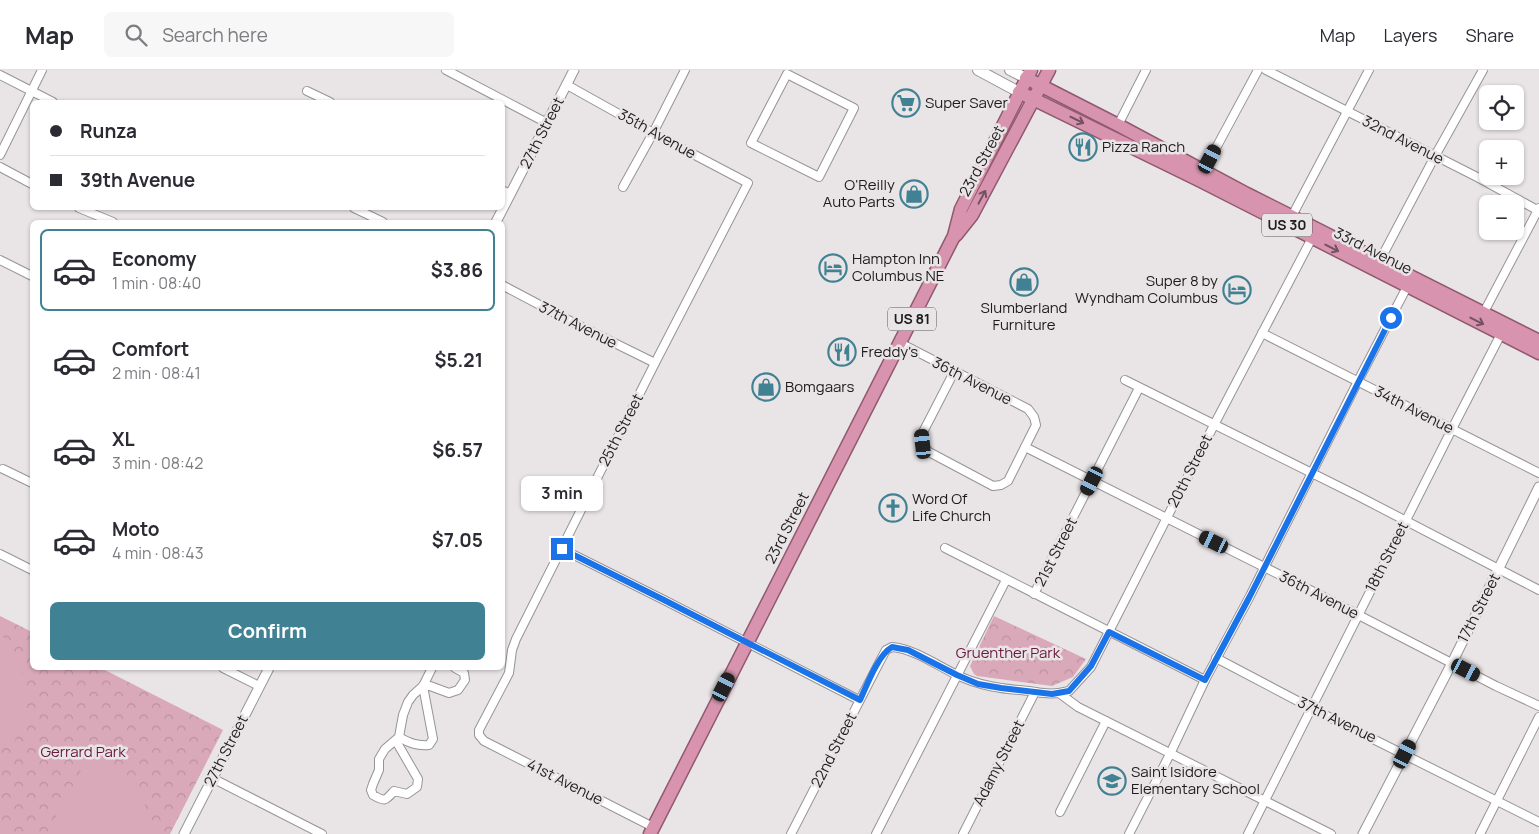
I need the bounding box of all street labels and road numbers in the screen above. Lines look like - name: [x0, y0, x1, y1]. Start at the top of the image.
- street label: 27th Street: [514, 93, 569, 172]
- street label: 35th Avenue: [614, 103, 700, 164]
- street label: 32nd Avenue: [1359, 110, 1448, 169]
- street label: 23rd Street: [954, 121, 1009, 200]
- road number: US 30: [1262, 214, 1312, 236]
- street label: 33rd Avenue: [1331, 222, 1416, 279]
- street label: 37th Avenue: [536, 296, 621, 353]
- road number: US 81: [888, 308, 936, 330]
- street label: 36th Avenue: [929, 351, 1016, 410]
- street label: 34th Avenue: [1371, 381, 1458, 439]
- street label: 25th Street: [593, 390, 648, 470]
- street label: 20th Street: [1162, 431, 1217, 511]
- street label: 23rd Street: [759, 488, 814, 567]
- street label: 21st Street: [1029, 513, 1082, 590]
- street label: 18th Street: [1360, 518, 1413, 596]
- street label: 36th Avenue: [1276, 565, 1363, 624]
- street label: 17th Street: [1452, 569, 1505, 646]
- street label: 37th Avenue: [1294, 691, 1380, 748]
- street label: 22nd Street: [806, 709, 862, 791]
- street label: 27th Street: [198, 711, 253, 790]
- street label: Adamy Street: [968, 716, 1029, 809]
- street label: 41st Avenue: [524, 753, 607, 810]

